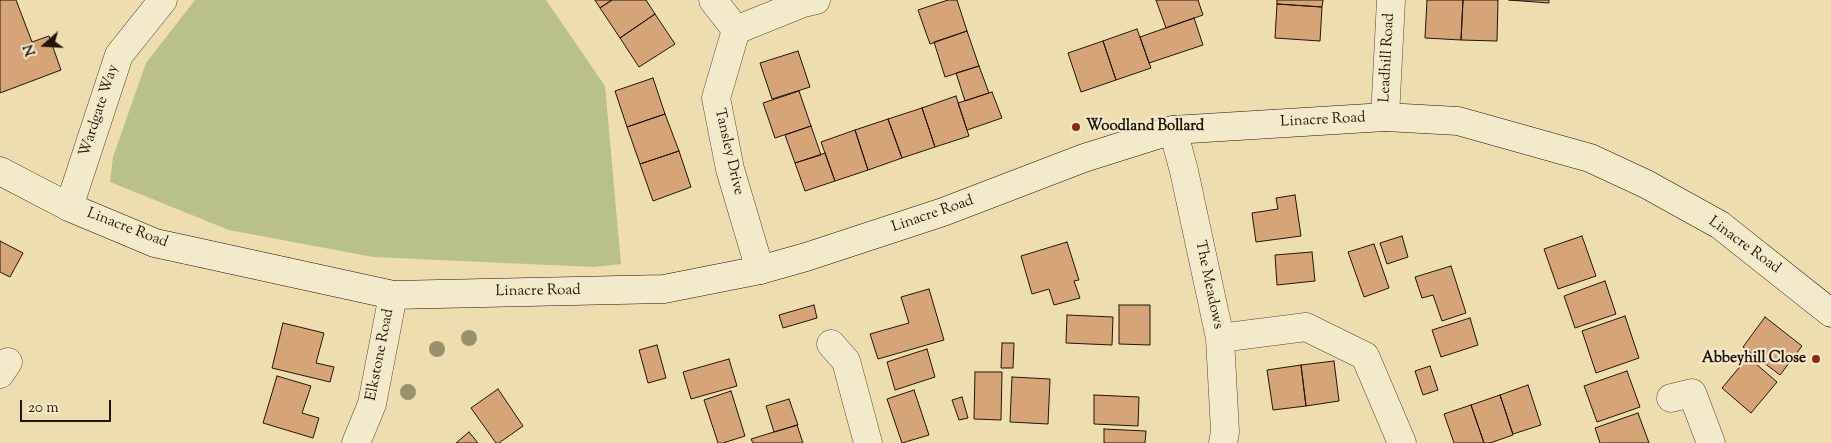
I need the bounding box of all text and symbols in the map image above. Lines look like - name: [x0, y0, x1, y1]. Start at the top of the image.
- street label: Leadhill Road: [1377, 13, 1399, 103]
- north arrow: [20, 20, 70, 70]
- text: N: [20, 41, 42, 58]
- street label: Wardgate Way: [77, 63, 123, 159]
- street label: Tansley Drive: [709, 107, 747, 197]
- street label: Linacre Road: [1280, 110, 1366, 132]
- place label: Woodland Bollard: [1086, 118, 1204, 136]
- marker: Woodland Bollard: [1070, 121, 1082, 133]
- street label: Linacre Road: [890, 193, 976, 237]
- street label: Linacre Road: [84, 205, 170, 253]
- street label: Linacre Road: [1704, 214, 1784, 278]
- street label: The Meadows: [1190, 239, 1226, 331]
- street label: Linacre Road: [495, 282, 581, 302]
- street label: Elkstone Road: [363, 307, 399, 403]
- place label: Abbeyhill Close: [1702, 350, 1806, 368]
- marker: Abbeyhill Close: [1810, 353, 1822, 365]
- scale bar: [22, 390, 114, 422]
- text: 20 m: [28, 398, 59, 419]

